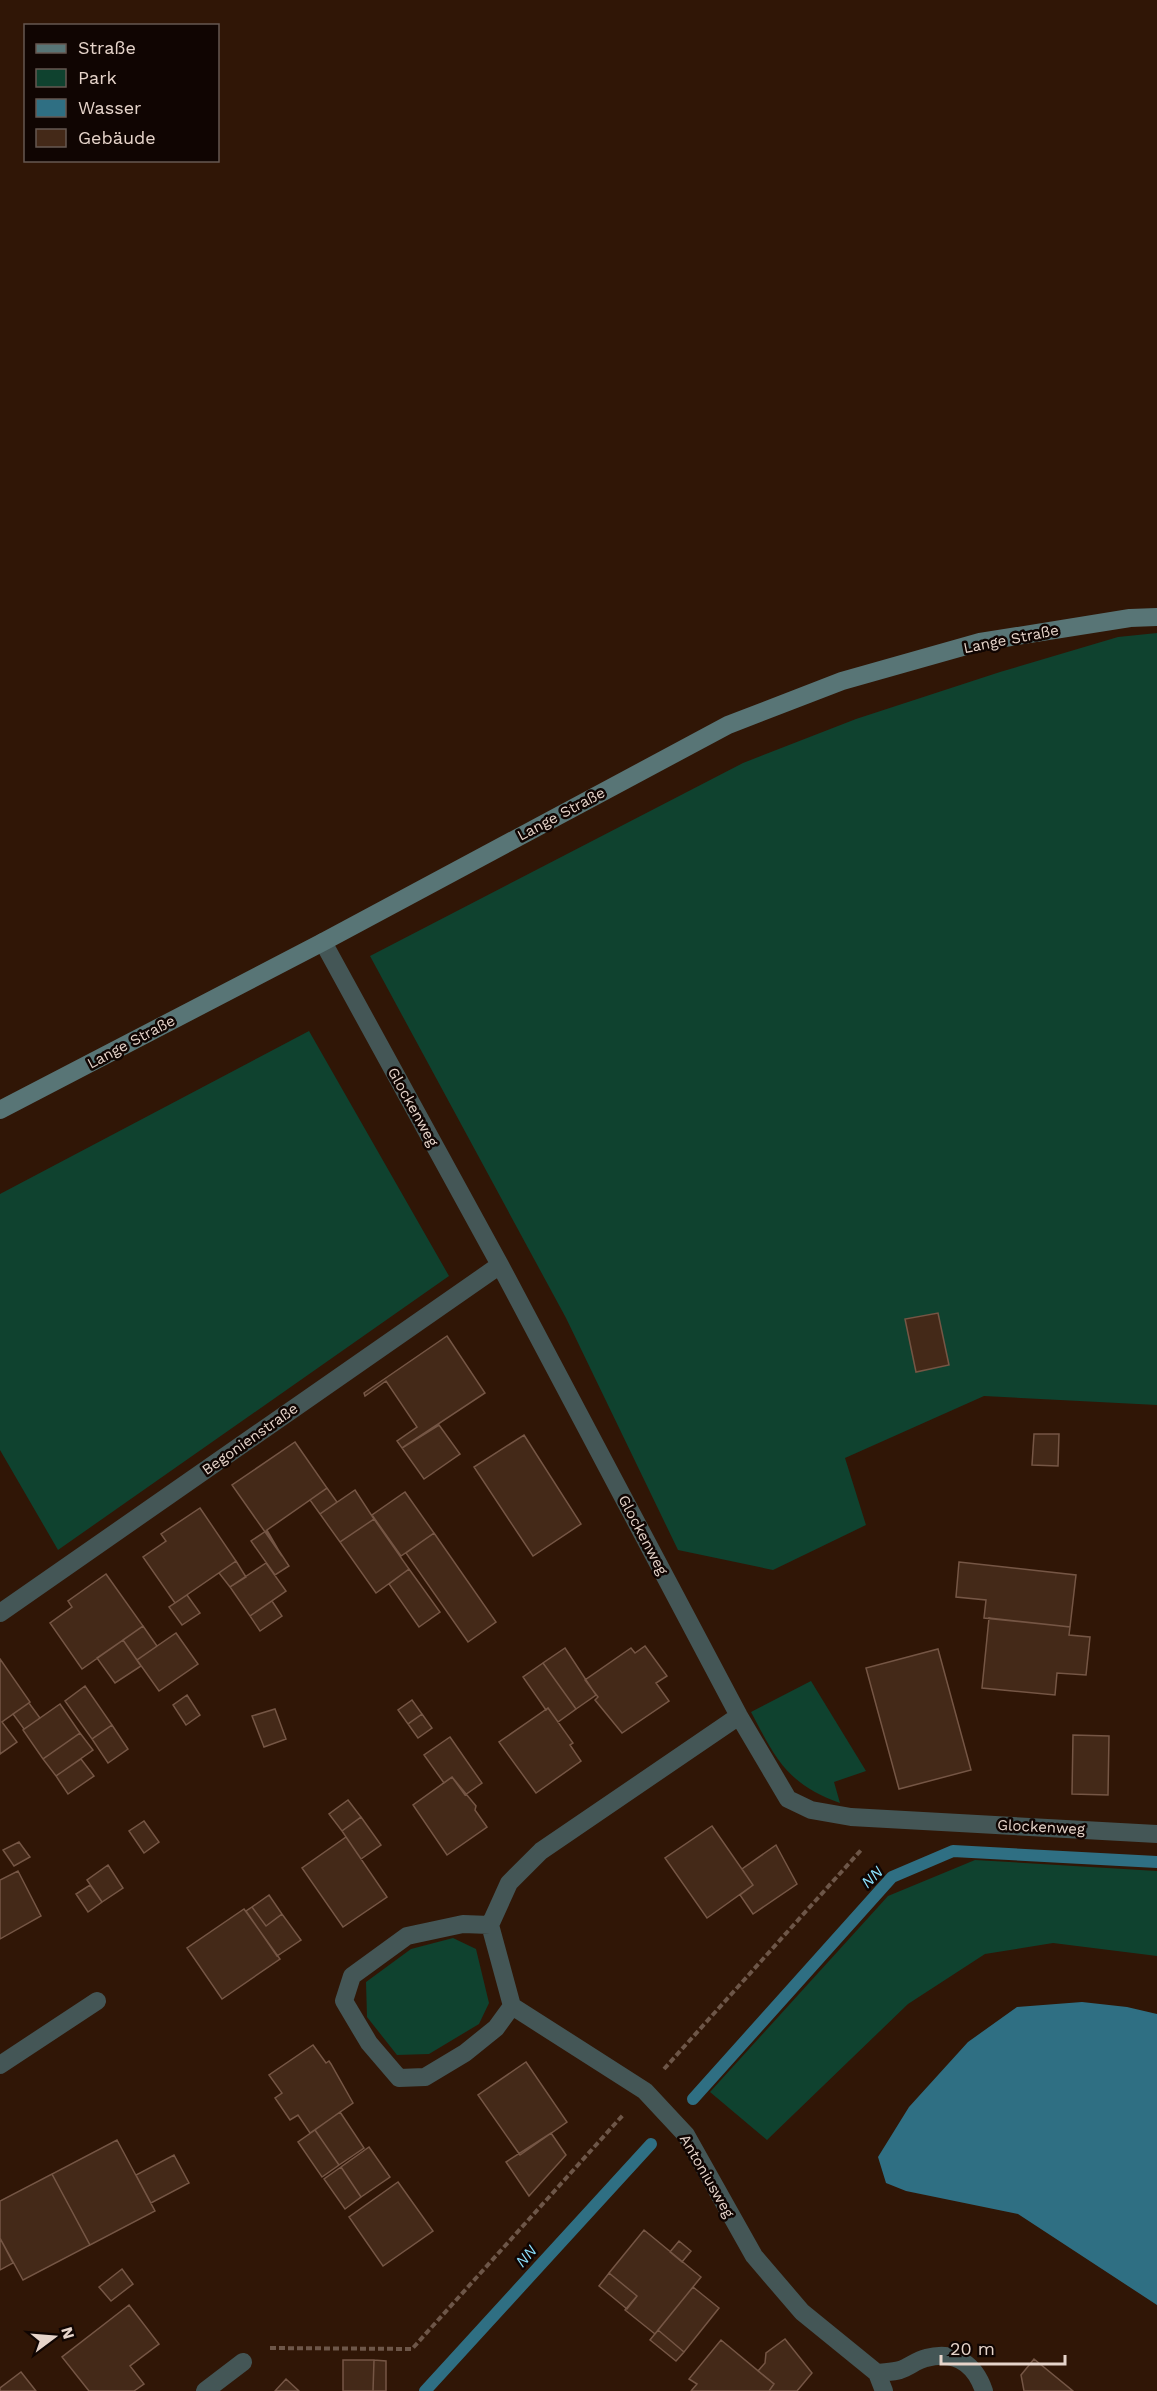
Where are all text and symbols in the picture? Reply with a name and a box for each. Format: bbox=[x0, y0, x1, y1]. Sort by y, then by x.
legend bbox=[24, 24, 219, 162]
text: Straße bbox=[78, 37, 136, 58]
text: Park bbox=[78, 67, 117, 88]
text: Wasser bbox=[78, 97, 141, 118]
text: Gebäude bbox=[78, 127, 156, 148]
street label: Lange Straße bbox=[962, 621, 1060, 657]
street label: Lange Straße bbox=[514, 783, 608, 845]
street label: Lange Straße bbox=[84, 1011, 178, 1073]
street label: Glockenweg bbox=[384, 1064, 442, 1150]
street label: Begonienstraße bbox=[198, 1399, 302, 1479]
street label: Glockenweg bbox=[614, 1492, 672, 1578]
street label: Glockenweg bbox=[997, 1816, 1085, 1838]
water label: NN bbox=[857, 1862, 887, 1892]
street label: Antoniusweg bbox=[676, 2131, 738, 2221]
water label: NN bbox=[511, 2241, 541, 2271]
north arrow bbox=[24, 2307, 84, 2367]
text: N bbox=[57, 2325, 79, 2341]
scale bar bbox=[941, 2328, 1066, 2366]
text: 20 m bbox=[950, 2338, 995, 2359]

